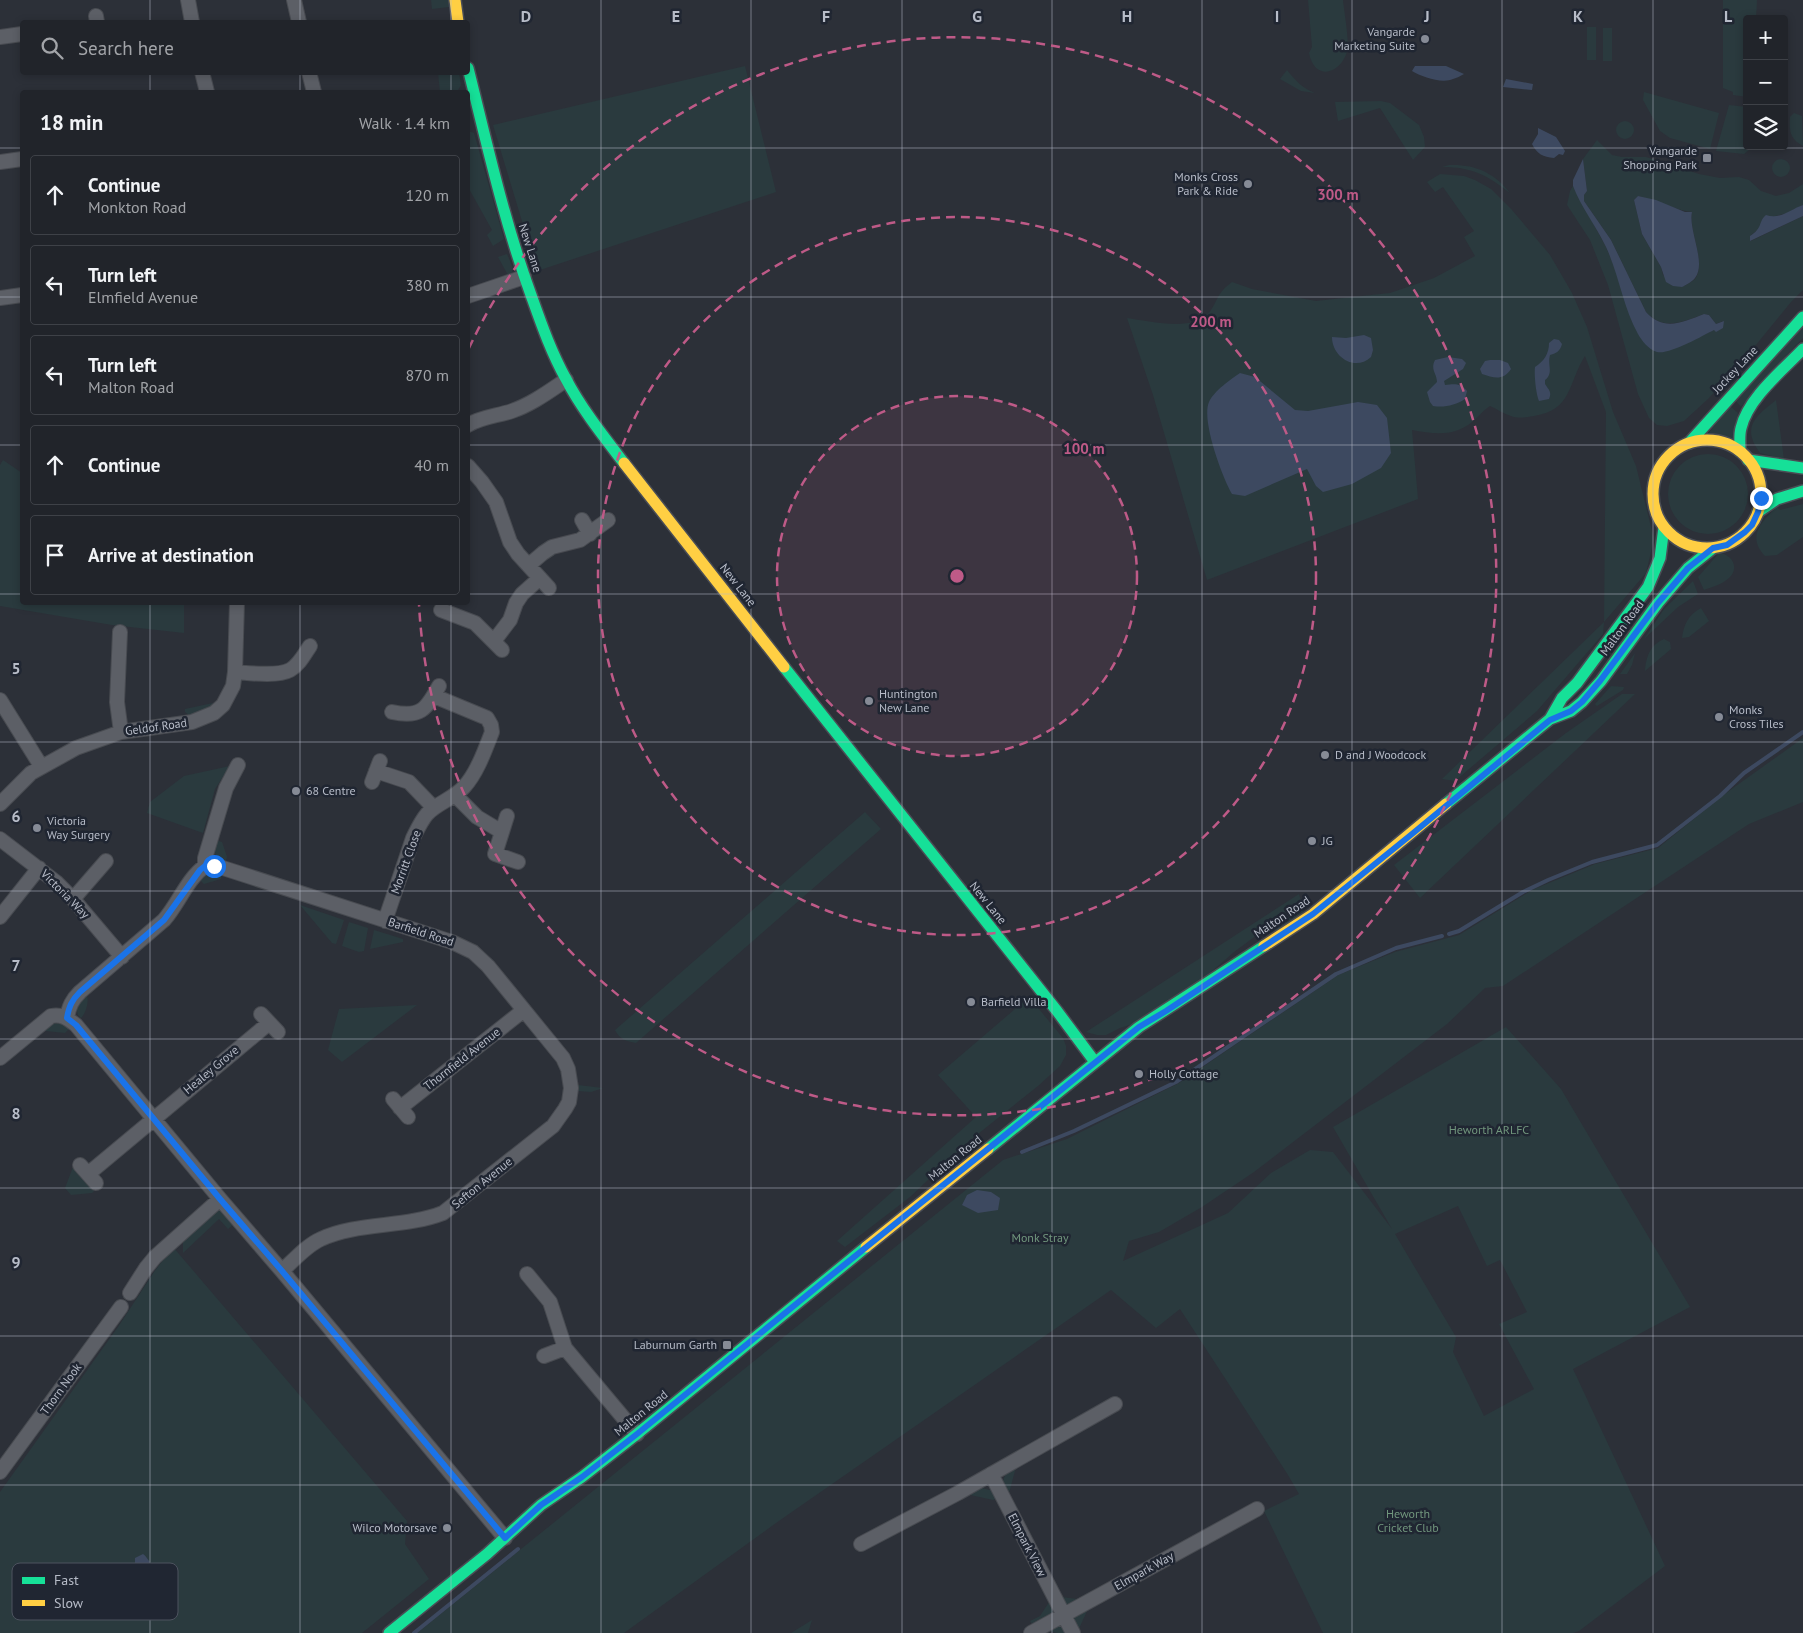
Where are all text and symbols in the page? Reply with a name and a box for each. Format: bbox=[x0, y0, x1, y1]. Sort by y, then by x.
text: D bbox=[521, 6, 531, 26]
text: E bbox=[672, 6, 680, 26]
text: F bbox=[822, 6, 830, 26]
text: G bbox=[972, 6, 982, 26]
text: H bbox=[1122, 6, 1132, 26]
text: I bbox=[1275, 6, 1279, 26]
text: J bbox=[1423, 6, 1430, 26]
text: K bbox=[1573, 6, 1583, 26]
text: L bbox=[1724, 6, 1733, 26]
map controls bbox=[1743, 15, 1788, 150]
button: + bbox=[1743, 15, 1788, 60]
search box bbox=[20, 20, 470, 75]
place label: Vangarde Marketing Suite bbox=[1334, 24, 1415, 53]
marker: Vangarde Marketing Suite bbox=[1419, 33, 1431, 45]
icon: search bbox=[38, 34, 66, 62]
text: Search here bbox=[78, 36, 174, 60]
button: − bbox=[1743, 60, 1788, 105]
button: layers bbox=[1743, 105, 1788, 150]
text: 18 min bbox=[40, 109, 103, 136]
text: Walk · 1.4 km bbox=[359, 113, 450, 133]
place label: Vangarde Shopping Park bbox=[1623, 143, 1697, 172]
marker: Vangarde Shopping Park bbox=[1701, 152, 1713, 164]
place label: Monks Cross Park & Ride bbox=[1174, 169, 1238, 198]
text: Continue bbox=[88, 173, 160, 197]
marker: Monks Cross Park & Ride bbox=[1242, 178, 1254, 190]
icon: ahead bbox=[41, 181, 69, 209]
text: 120 m bbox=[406, 185, 449, 205]
text: 300 m bbox=[1317, 185, 1359, 204]
text: Monkton Road bbox=[88, 197, 186, 217]
street label: New Lane bbox=[516, 222, 545, 274]
text: Turn left bbox=[88, 263, 157, 287]
icon: left bbox=[41, 271, 69, 299]
text: 380 m bbox=[406, 275, 449, 295]
text: Elmfield Avenue bbox=[88, 287, 198, 307]
text: 200 m bbox=[1190, 312, 1232, 331]
street label: Jockey Lane bbox=[1708, 343, 1760, 397]
text: Turn left bbox=[88, 353, 157, 377]
icon: left bbox=[41, 361, 69, 389]
text: 870 m bbox=[406, 365, 449, 385]
text: Malton Road bbox=[88, 377, 174, 397]
text: 100 m bbox=[1063, 439, 1105, 458]
icon: ahead bbox=[41, 451, 69, 479]
text: Continue bbox=[88, 453, 160, 477]
text: 40 m bbox=[414, 455, 449, 475]
route end bbox=[1750, 487, 1773, 510]
icon: arrive bbox=[41, 541, 69, 569]
text: Arrive at destination bbox=[88, 543, 254, 567]
street label: New Lane bbox=[717, 560, 760, 609]
centre of rings bbox=[948, 567, 966, 585]
street label: Malton Road bbox=[1597, 597, 1647, 658]
text: 5 bbox=[11, 658, 21, 678]
place label: Huntington New Lane bbox=[879, 686, 937, 715]
marker: Huntington New Lane bbox=[863, 695, 875, 707]
place label: Monks Cross Tiles bbox=[1729, 702, 1784, 731]
marker: Monks Cross Tiles bbox=[1713, 711, 1725, 723]
street label: Geldof Road bbox=[124, 715, 188, 738]
place label: D and J Woodcock bbox=[1335, 747, 1426, 762]
marker: D and J Woodcock bbox=[1319, 749, 1331, 761]
place label: 68 Centre bbox=[306, 783, 356, 798]
marker: 68 Centre bbox=[290, 785, 302, 797]
text: 6 bbox=[11, 806, 21, 826]
place label: Victoria Way Surgery bbox=[46, 813, 110, 842]
marker: Victoria Way Surgery bbox=[31, 822, 43, 834]
street label: Morritt Close bbox=[387, 828, 424, 896]
place label: JG bbox=[1321, 833, 1333, 848]
marker: JG bbox=[1306, 835, 1318, 847]
route start bbox=[203, 855, 226, 878]
street label: Victoria Way bbox=[37, 865, 93, 922]
street label: New Lane bbox=[967, 878, 1010, 927]
street label: Malton Road bbox=[1251, 892, 1313, 941]
street label: Barfield Road bbox=[386, 914, 456, 949]
text: 7 bbox=[11, 955, 21, 975]
place label: Barfield Villa bbox=[981, 994, 1046, 1009]
marker: Barfield Villa bbox=[965, 996, 977, 1008]
street label: Thornfield Avenue bbox=[420, 1024, 503, 1093]
street label: Healey Grove bbox=[180, 1042, 241, 1097]
place label: Holly Cottage bbox=[1149, 1066, 1218, 1081]
marker: Holly Cottage bbox=[1133, 1068, 1145, 1080]
text: 8 bbox=[11, 1103, 21, 1123]
park label: Heworth ARLFC bbox=[1449, 1122, 1529, 1137]
street label: Malton Road bbox=[925, 1131, 984, 1184]
street label: Sefton Avenue bbox=[448, 1154, 515, 1212]
park label: Monk Stray bbox=[1011, 1230, 1069, 1245]
text: 9 bbox=[11, 1252, 21, 1272]
place label: Laburnum Garth bbox=[634, 1337, 717, 1352]
marker: Laburnum Garth bbox=[721, 1339, 733, 1351]
street label: Thorn Nook bbox=[37, 1360, 84, 1417]
street label: Malton Road bbox=[611, 1386, 670, 1439]
park label: Heworth Cricket Club bbox=[1377, 1506, 1439, 1535]
street label: Elmpark View bbox=[1005, 1511, 1050, 1579]
place label: Wilco Motorsave bbox=[352, 1520, 437, 1535]
marker: Wilco Motorsave bbox=[441, 1522, 453, 1534]
street label: Elmpark Way bbox=[1111, 1548, 1176, 1593]
legend bbox=[12, 1563, 178, 1620]
text: Fast bbox=[54, 1571, 79, 1589]
text: Slow bbox=[54, 1594, 84, 1612]

